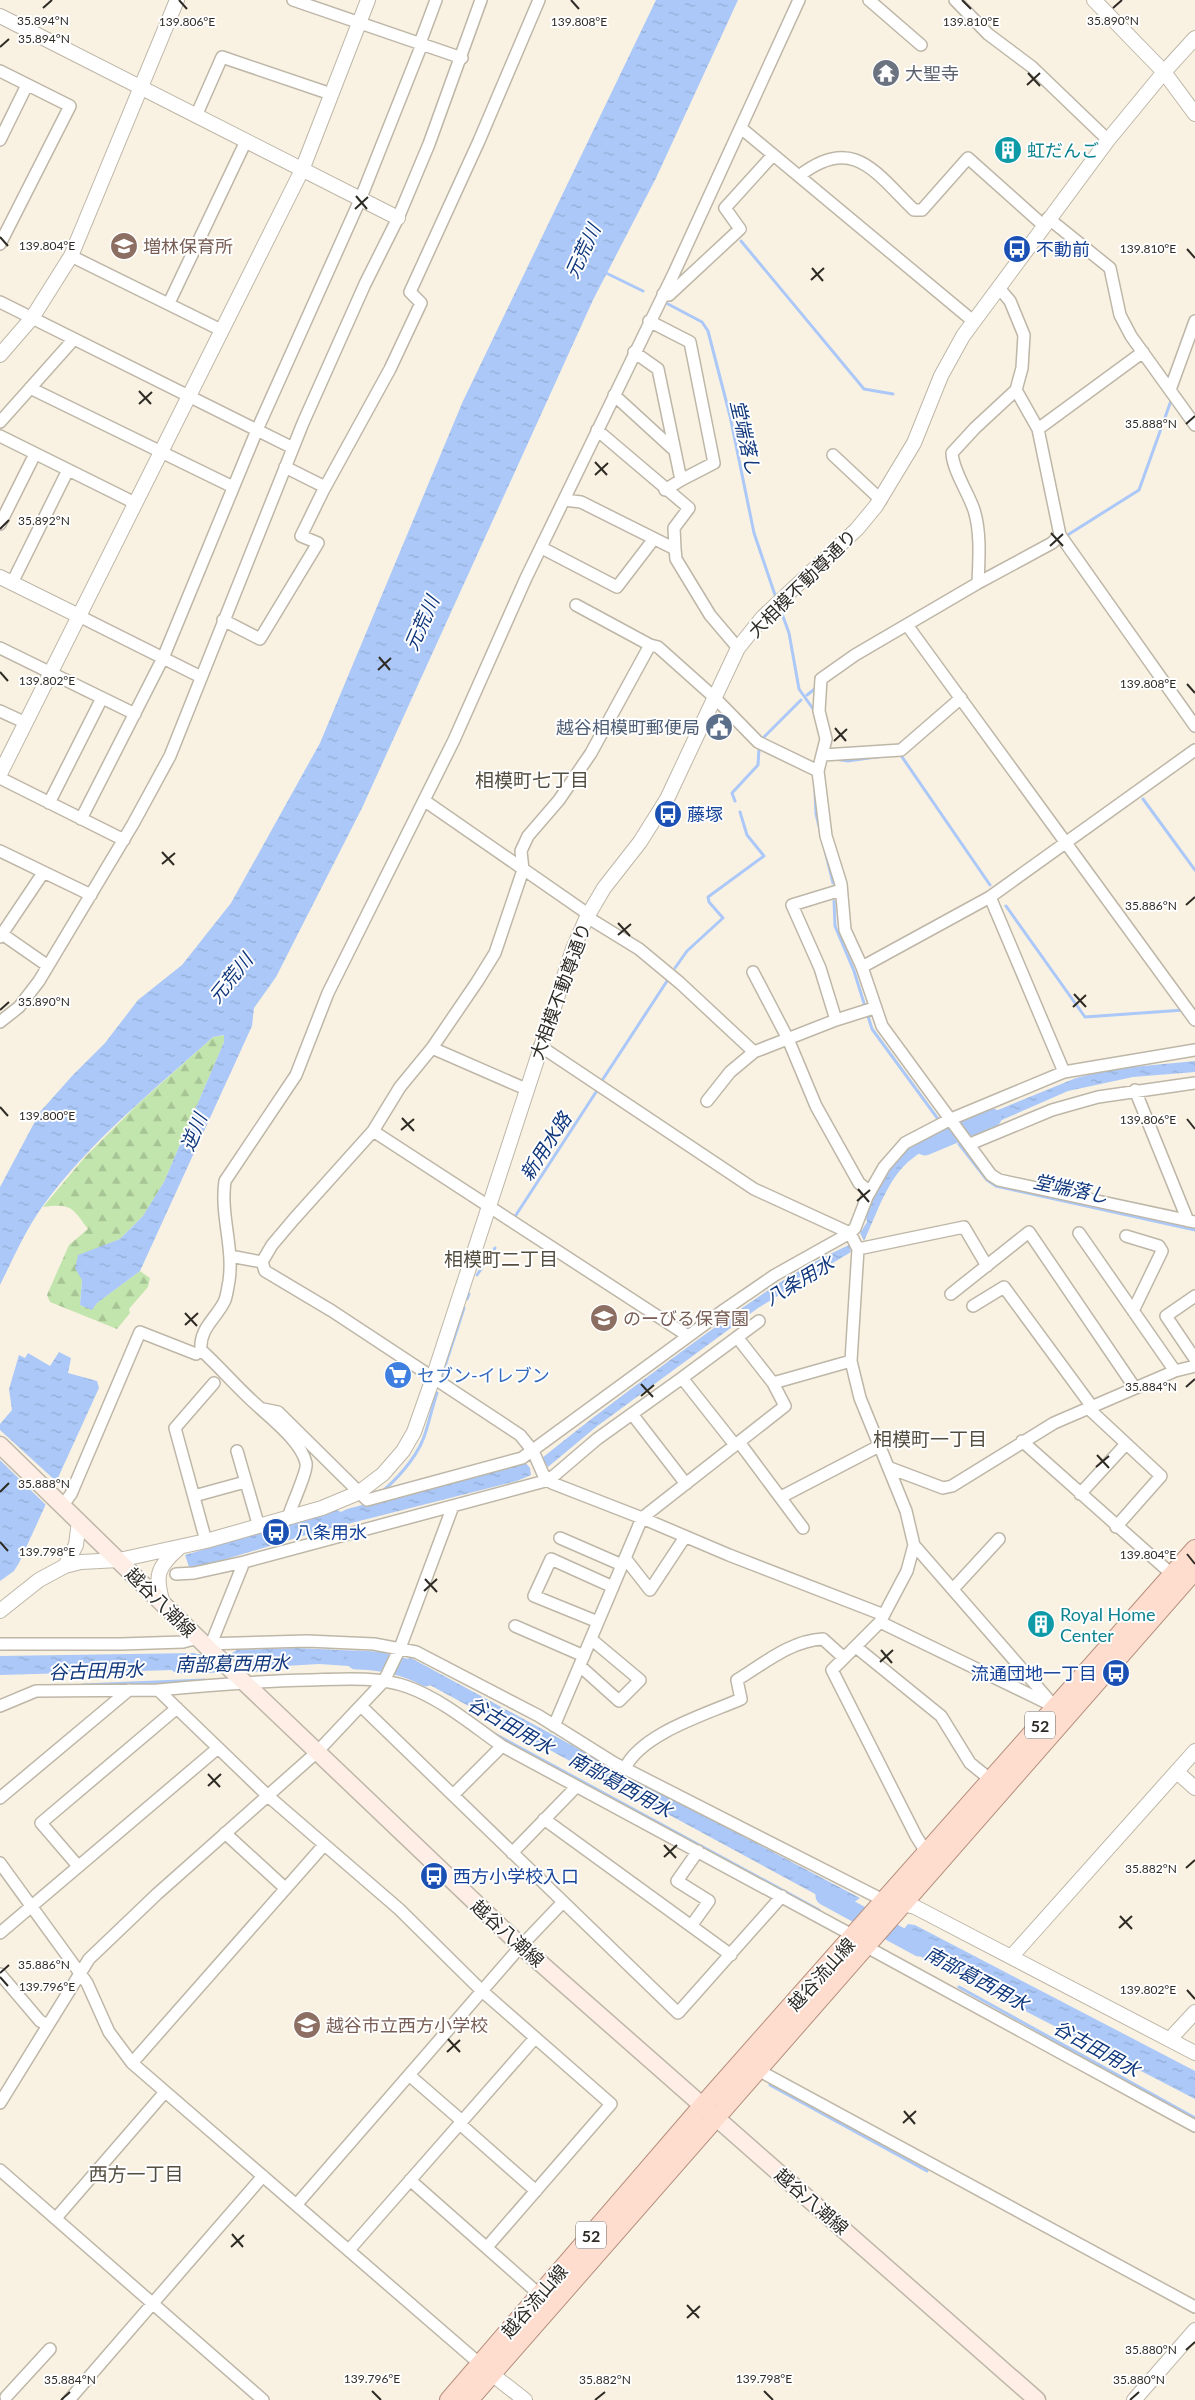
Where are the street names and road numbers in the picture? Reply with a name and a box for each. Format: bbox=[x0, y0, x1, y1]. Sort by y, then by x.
street label: 大相模不動尊通り bbox=[743, 524, 861, 642]
street label: 大相模不動尊通り bbox=[525, 920, 595, 1062]
street label: 越谷八潮線 bbox=[121, 1562, 201, 1642]
road number: 52 bbox=[1025, 1712, 1055, 1738]
street label: 越谷八潮線 bbox=[467, 1895, 549, 1971]
street label: 越谷流山線 bbox=[783, 1933, 859, 2015]
street label: 越谷八潮線 bbox=[771, 2163, 853, 2239]
road number: 52 bbox=[576, 2222, 606, 2248]
street label: 越谷流山線 bbox=[496, 2260, 572, 2342]

